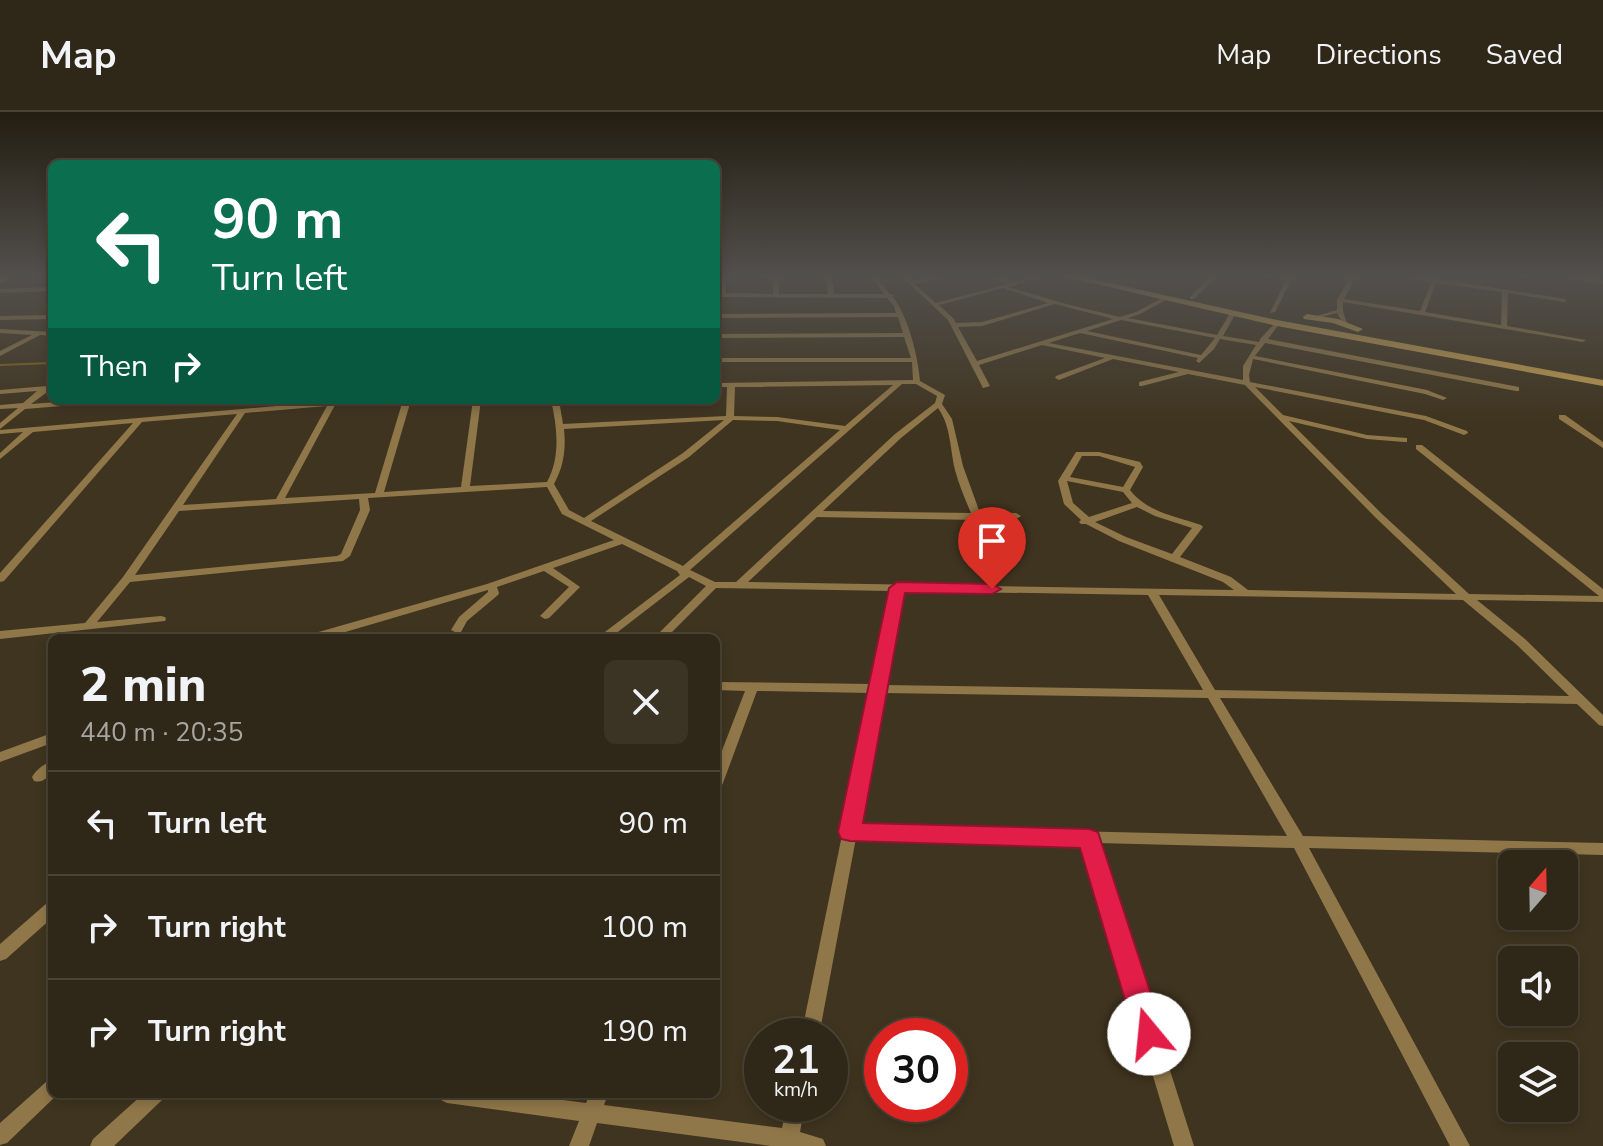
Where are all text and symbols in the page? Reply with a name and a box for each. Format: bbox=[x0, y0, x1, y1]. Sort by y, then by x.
text: Map bbox=[40, 30, 117, 81]
text: Map bbox=[1216, 36, 1271, 74]
text: Directions bbox=[1315, 36, 1442, 74]
text: Saved bbox=[1486, 36, 1563, 74]
text: 90 m bbox=[212, 181, 343, 258]
icon: left bbox=[80, 192, 184, 296]
text: Turn left bbox=[212, 254, 347, 303]
icon: right bbox=[164, 344, 208, 388]
text: Then bbox=[80, 346, 148, 387]
pin bbox=[958, 507, 1026, 589]
icon: arrive bbox=[970, 519, 1014, 563]
text: 2 min bbox=[80, 652, 206, 718]
button: close bbox=[604, 660, 688, 744]
text: 440 m · 20:35 bbox=[80, 715, 243, 750]
icon: left bbox=[80, 801, 124, 845]
text: Turn left bbox=[148, 803, 266, 844]
text: 90 m bbox=[619, 803, 688, 844]
north arrow bbox=[1498, 850, 1578, 930]
map controls bbox=[1498, 850, 1578, 1122]
icon: right bbox=[80, 905, 124, 949]
text: Turn right bbox=[148, 907, 286, 948]
text: 100 m bbox=[601, 907, 688, 948]
button: sound bbox=[1498, 946, 1578, 1026]
position arrow bbox=[1107, 992, 1191, 1076]
icon: right bbox=[80, 1009, 124, 1053]
text: Turn right bbox=[148, 1011, 286, 1052]
text: 190 m bbox=[601, 1011, 688, 1052]
speed limit sign: 30 bbox=[864, 1018, 968, 1122]
text: 21 bbox=[772, 1033, 820, 1087]
button: layers bbox=[1498, 1042, 1578, 1122]
text: km/h bbox=[774, 1076, 818, 1103]

